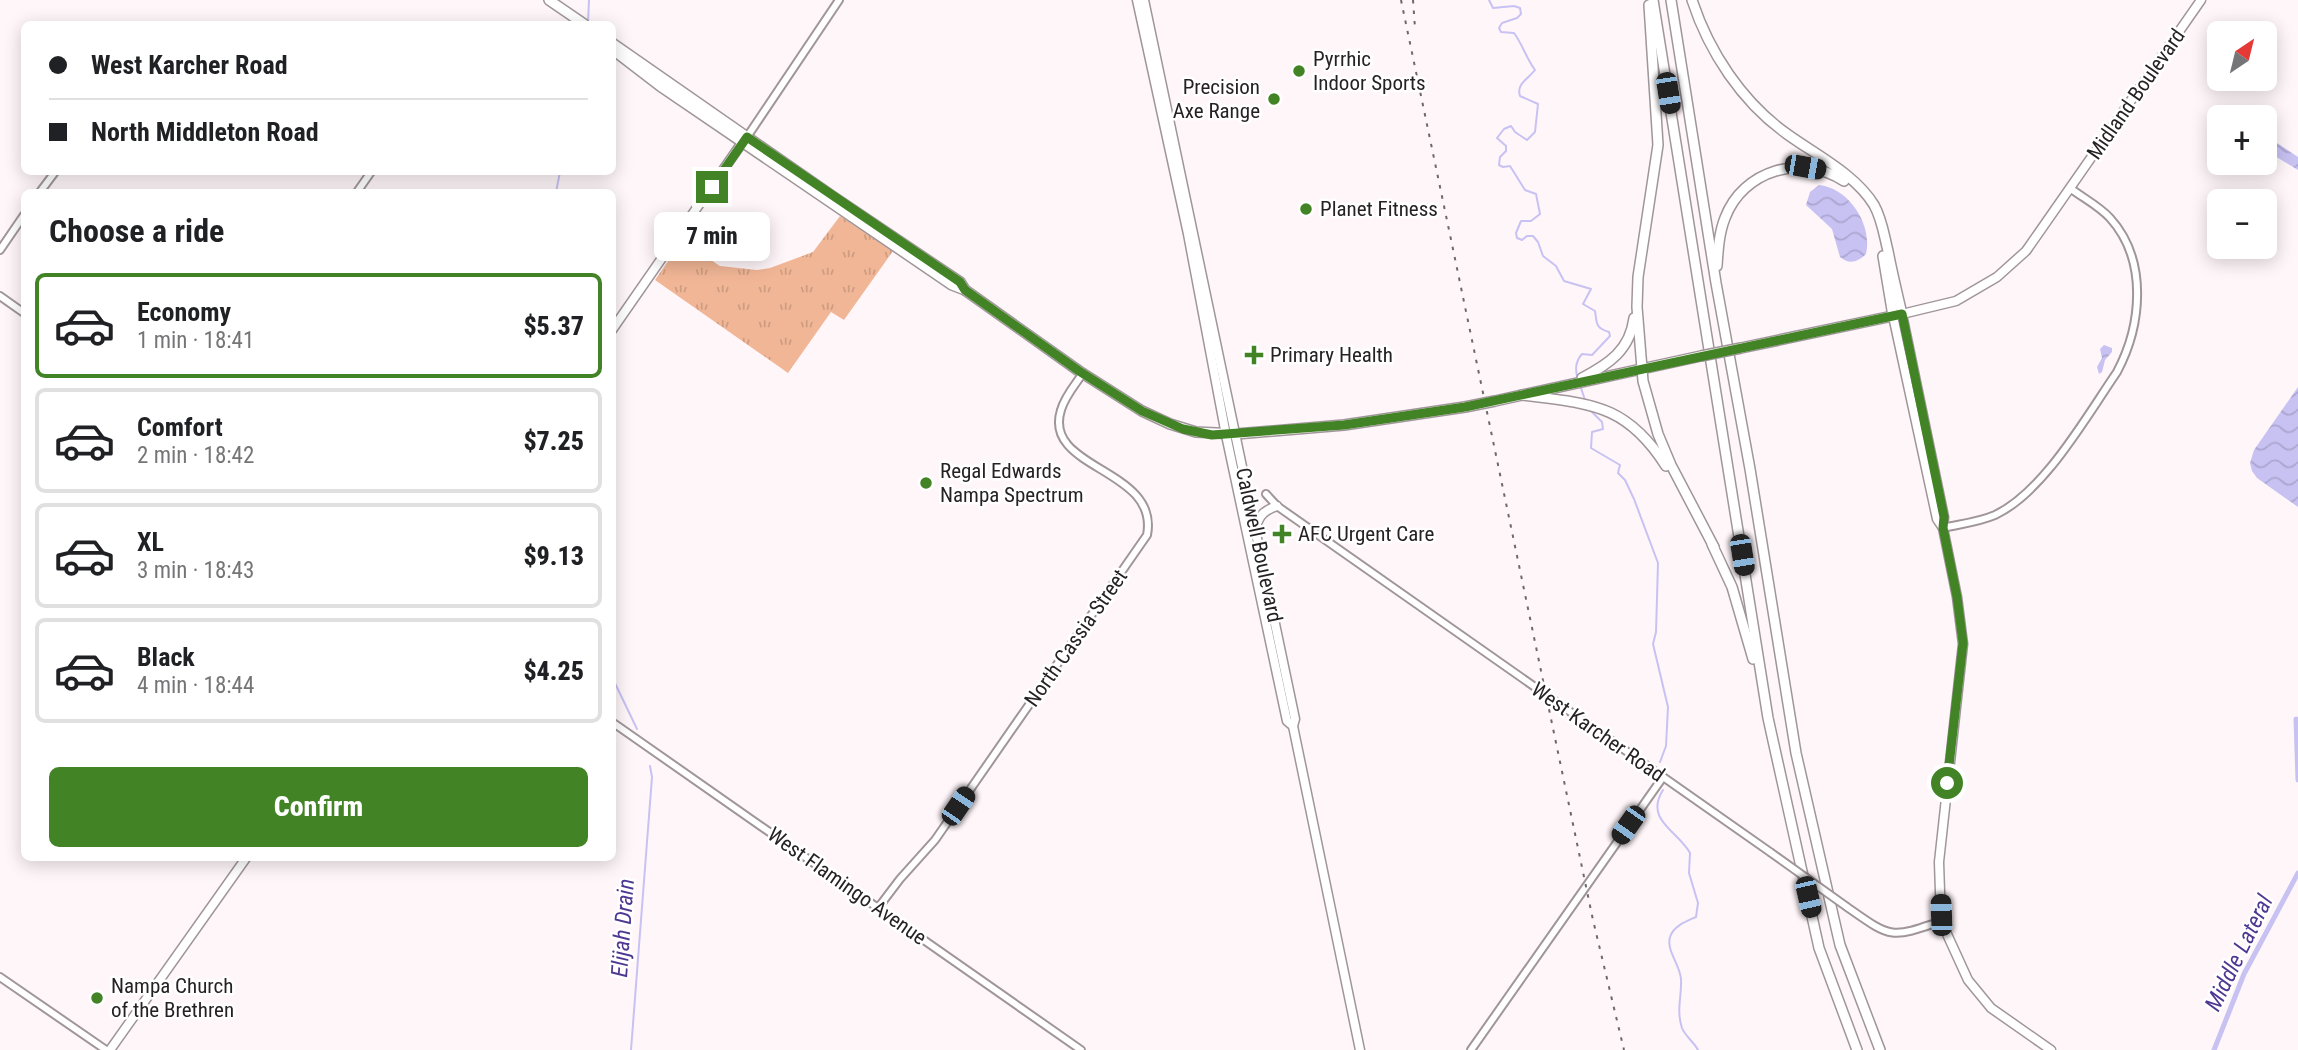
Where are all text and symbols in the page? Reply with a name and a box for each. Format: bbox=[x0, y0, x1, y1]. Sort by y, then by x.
north arrow bbox=[2207, 21, 2277, 91]
map controls bbox=[2207, 21, 2277, 259]
street label: Midland Boulevard bbox=[2082, 24, 2190, 164]
place label: Pyrrhic Indoor Sports bbox=[1313, 47, 1426, 95]
text: West Karcher Road bbox=[91, 50, 288, 80]
marker: Pyrrhic Indoor Sports bbox=[1291, 63, 1307, 79]
car bbox=[1655, 71, 1682, 115]
place label: Precision Axe Range bbox=[1173, 75, 1260, 123]
marker: Precision Axe Range bbox=[1266, 91, 1282, 107]
button: + bbox=[2207, 105, 2277, 175]
text: North Middleton Road bbox=[91, 117, 319, 147]
car bbox=[1783, 153, 1828, 181]
route end bbox=[696, 171, 728, 203]
button: − bbox=[2207, 189, 2277, 259]
place label: Planet Fitness bbox=[1320, 197, 1438, 221]
marker: Planet Fitness bbox=[1298, 201, 1314, 217]
text: Choose a ride bbox=[49, 212, 224, 250]
callout: 7 min bbox=[654, 212, 770, 260]
text: 7 min bbox=[686, 223, 738, 250]
icon: car bbox=[53, 294, 116, 357]
text: Economy bbox=[137, 297, 231, 327]
text: $5.37 bbox=[523, 311, 584, 341]
text: 1 min · 18:41 bbox=[137, 327, 254, 354]
place label: Primary Health bbox=[1270, 343, 1393, 367]
marker: Primary Health bbox=[1244, 345, 1264, 365]
icon: car bbox=[53, 409, 116, 472]
text: Comfort bbox=[137, 412, 223, 442]
text: $7.25 bbox=[523, 426, 584, 456]
text: 2 min · 18:42 bbox=[137, 442, 254, 469]
place label: Regal Edwards Nampa Spectrum bbox=[940, 459, 1083, 507]
street label: Caldwell Boulevard bbox=[1231, 466, 1287, 624]
marker: Regal Edwards Nampa Spectrum bbox=[918, 475, 934, 491]
place label: AFC Urgent Care bbox=[1298, 522, 1435, 546]
icon: car bbox=[53, 524, 116, 587]
marker: AFC Urgent Care bbox=[1272, 524, 1292, 544]
text: XL bbox=[137, 527, 164, 557]
car bbox=[1729, 533, 1756, 577]
text: $9.13 bbox=[523, 541, 584, 571]
text: 3 min · 18:43 bbox=[137, 557, 254, 584]
street label: North Cassia Street bbox=[1020, 565, 1132, 711]
icon: car bbox=[53, 639, 116, 702]
text: Black bbox=[137, 642, 195, 672]
text: $4.25 bbox=[523, 656, 584, 686]
text: 4 min · 18:44 bbox=[137, 672, 254, 699]
street label: West Karcher Road bbox=[1527, 677, 1669, 787]
button: Confirm bbox=[49, 767, 588, 847]
route start bbox=[1931, 767, 1963, 799]
car bbox=[938, 783, 979, 829]
car bbox=[1608, 802, 1649, 848]
street label: West Flamingo Avenue bbox=[763, 822, 931, 950]
car bbox=[1794, 874, 1823, 920]
water label: Elijah Drain bbox=[606, 878, 640, 978]
water label: Middle Lateral bbox=[2199, 890, 2279, 1015]
car bbox=[1930, 894, 1953, 936]
place label: Nampa Church of the Brethren bbox=[111, 974, 234, 1022]
marker: Nampa Church of the Brethren bbox=[89, 990, 105, 1006]

